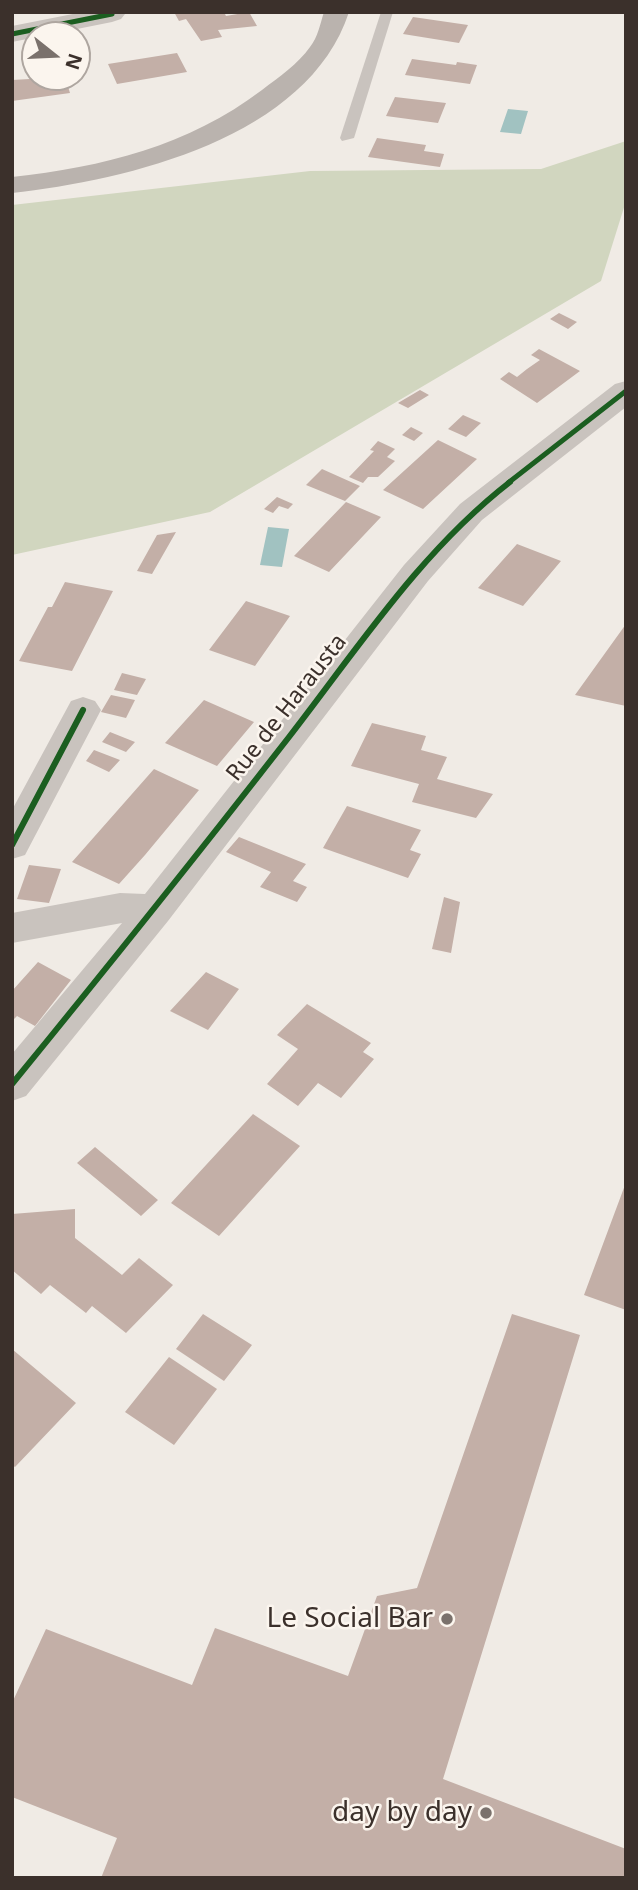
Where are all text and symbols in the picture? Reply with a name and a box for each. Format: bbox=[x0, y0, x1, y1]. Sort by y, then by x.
north arrow bbox=[21, 21, 91, 91]
text: N bbox=[59, 50, 89, 73]
street label: Rue de Harausta bbox=[221, 629, 353, 787]
place label: Le Social Bar bbox=[267, 1602, 433, 1636]
marker: Le Social Bar bbox=[439, 1611, 455, 1627]
place label: day by day bbox=[332, 1796, 472, 1830]
marker: day by day bbox=[478, 1805, 494, 1821]

